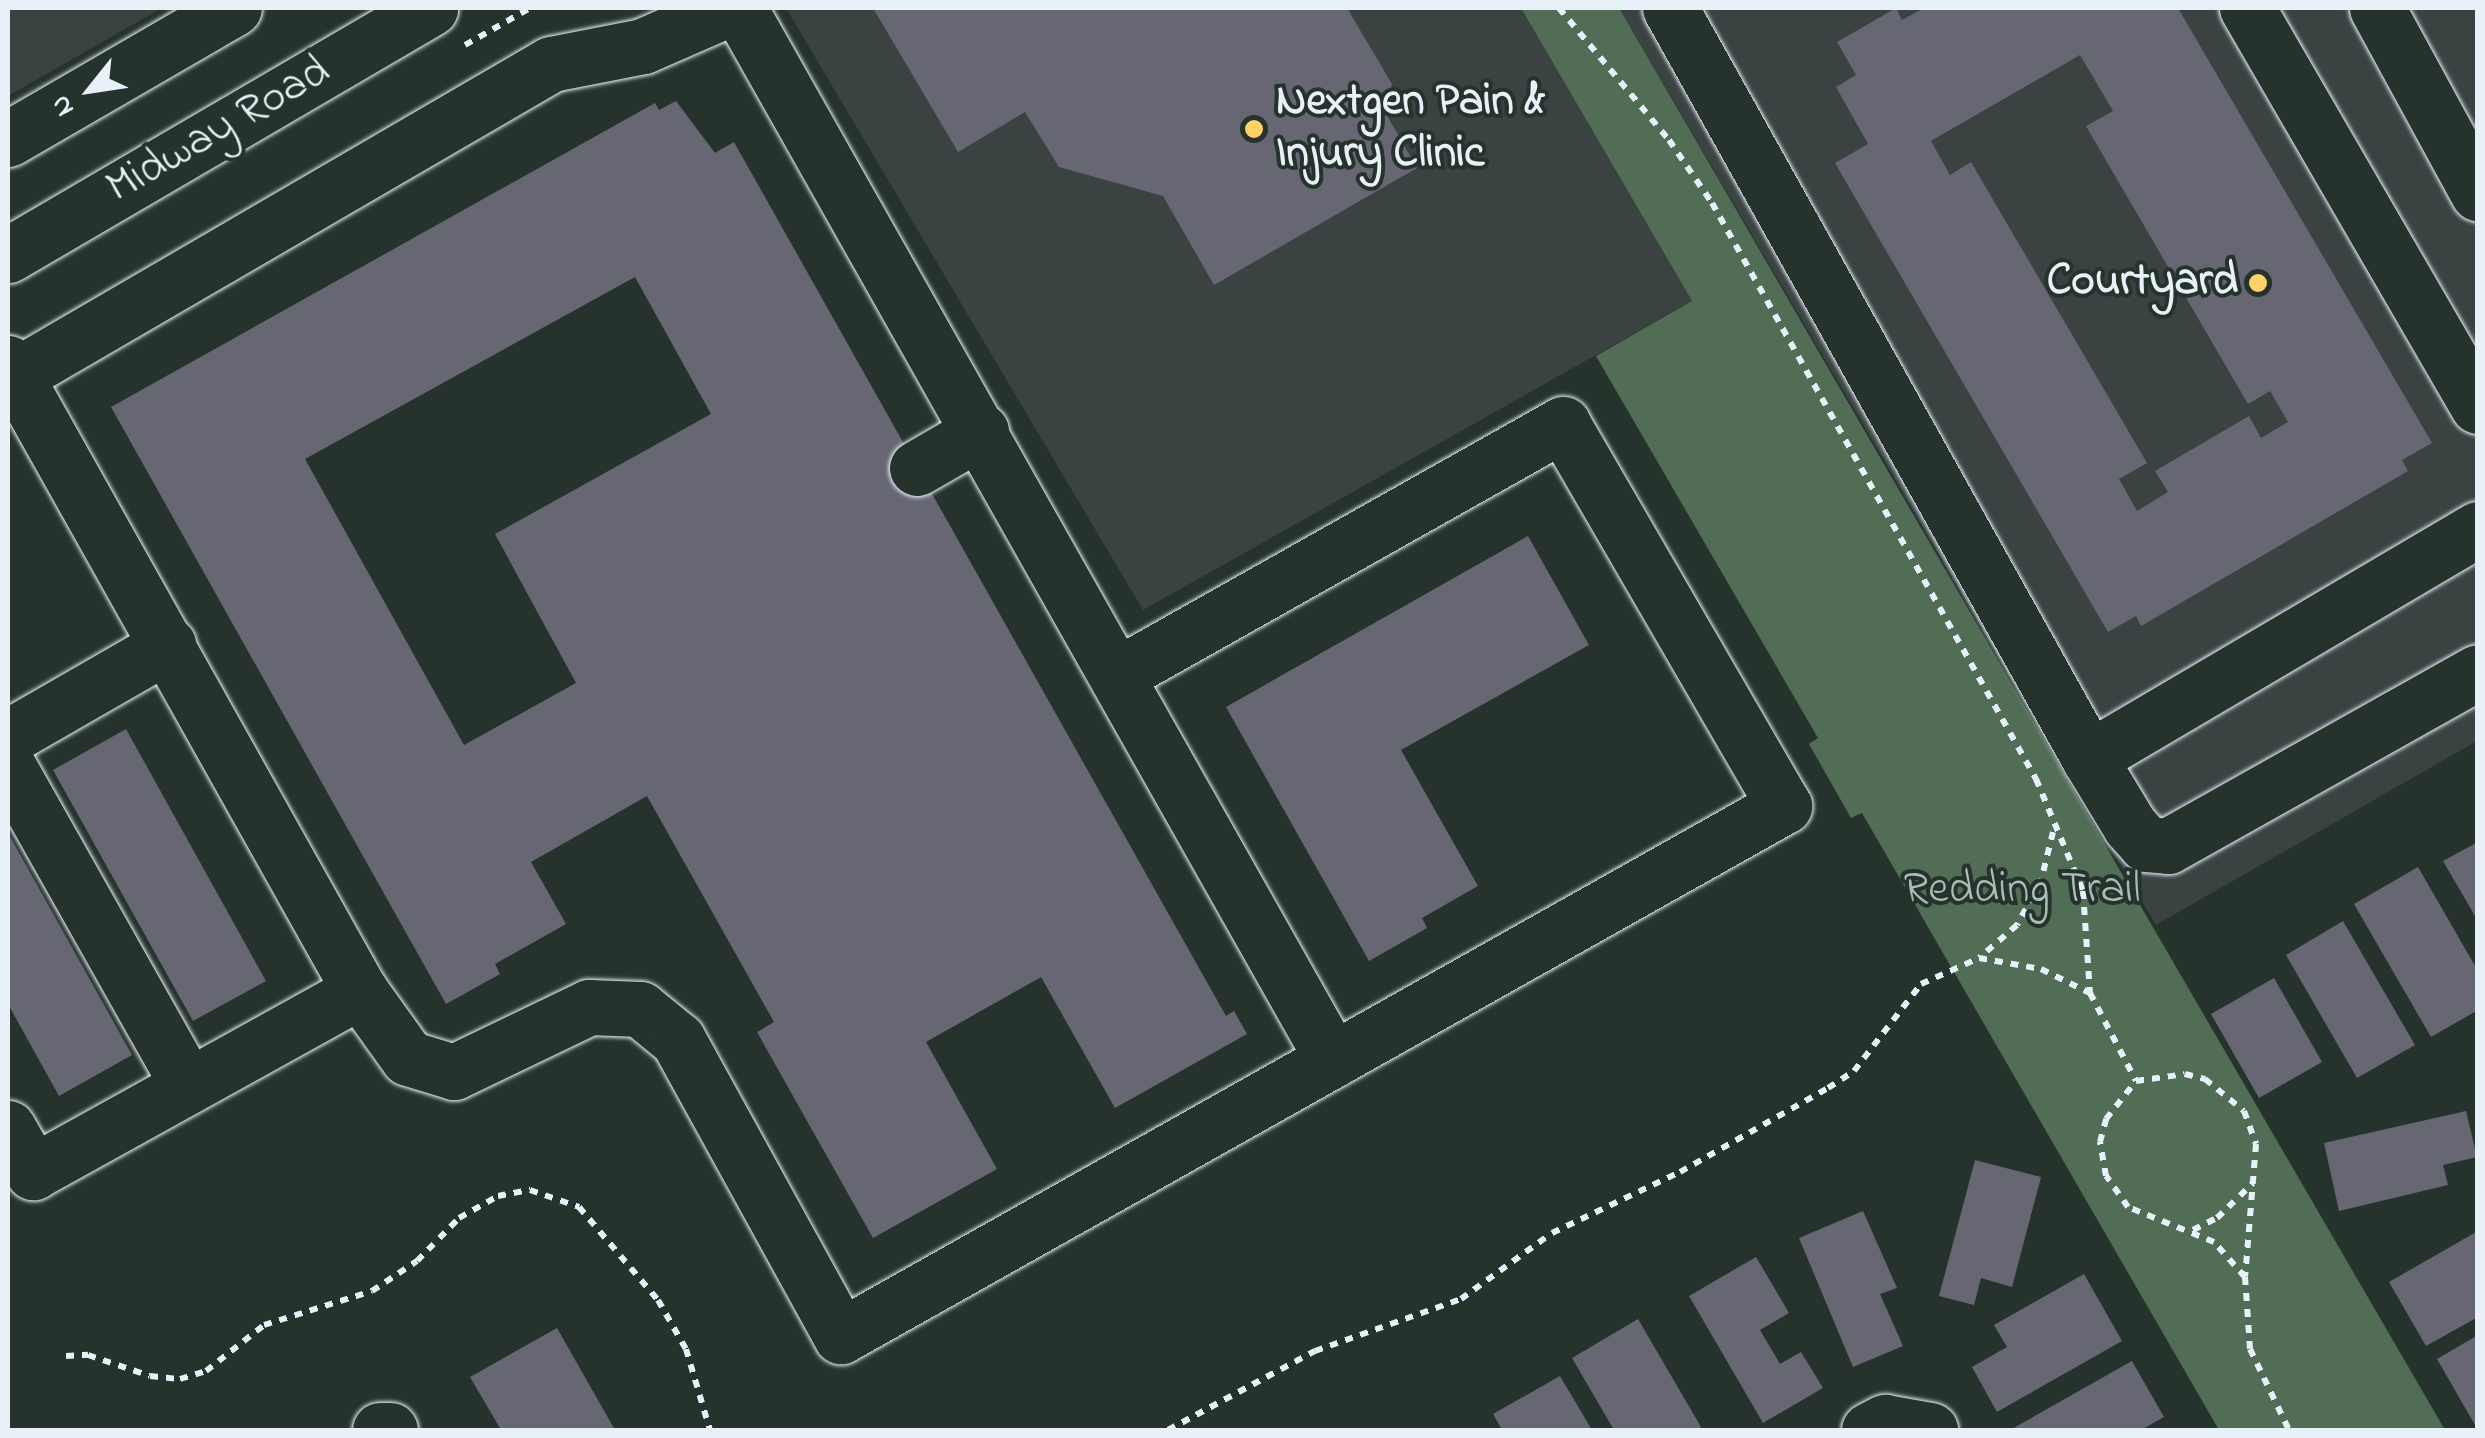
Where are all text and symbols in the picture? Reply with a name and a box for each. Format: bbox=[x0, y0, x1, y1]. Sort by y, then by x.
north arrow bbox=[40, 40, 140, 140]
street label: Midway Road bbox=[98, 45, 340, 217]
place label: Nextgen Pain & Injury Clinic bbox=[1276, 76, 1545, 182]
text: N bbox=[41, 87, 86, 124]
marker: Nextgen Pain & Injury Clinic bbox=[1241, 116, 1267, 142]
place label: Courtyard bbox=[2047, 256, 2238, 310]
marker: Courtyard bbox=[2247, 272, 2269, 294]
park label: Redding Trail bbox=[1903, 864, 2141, 918]

